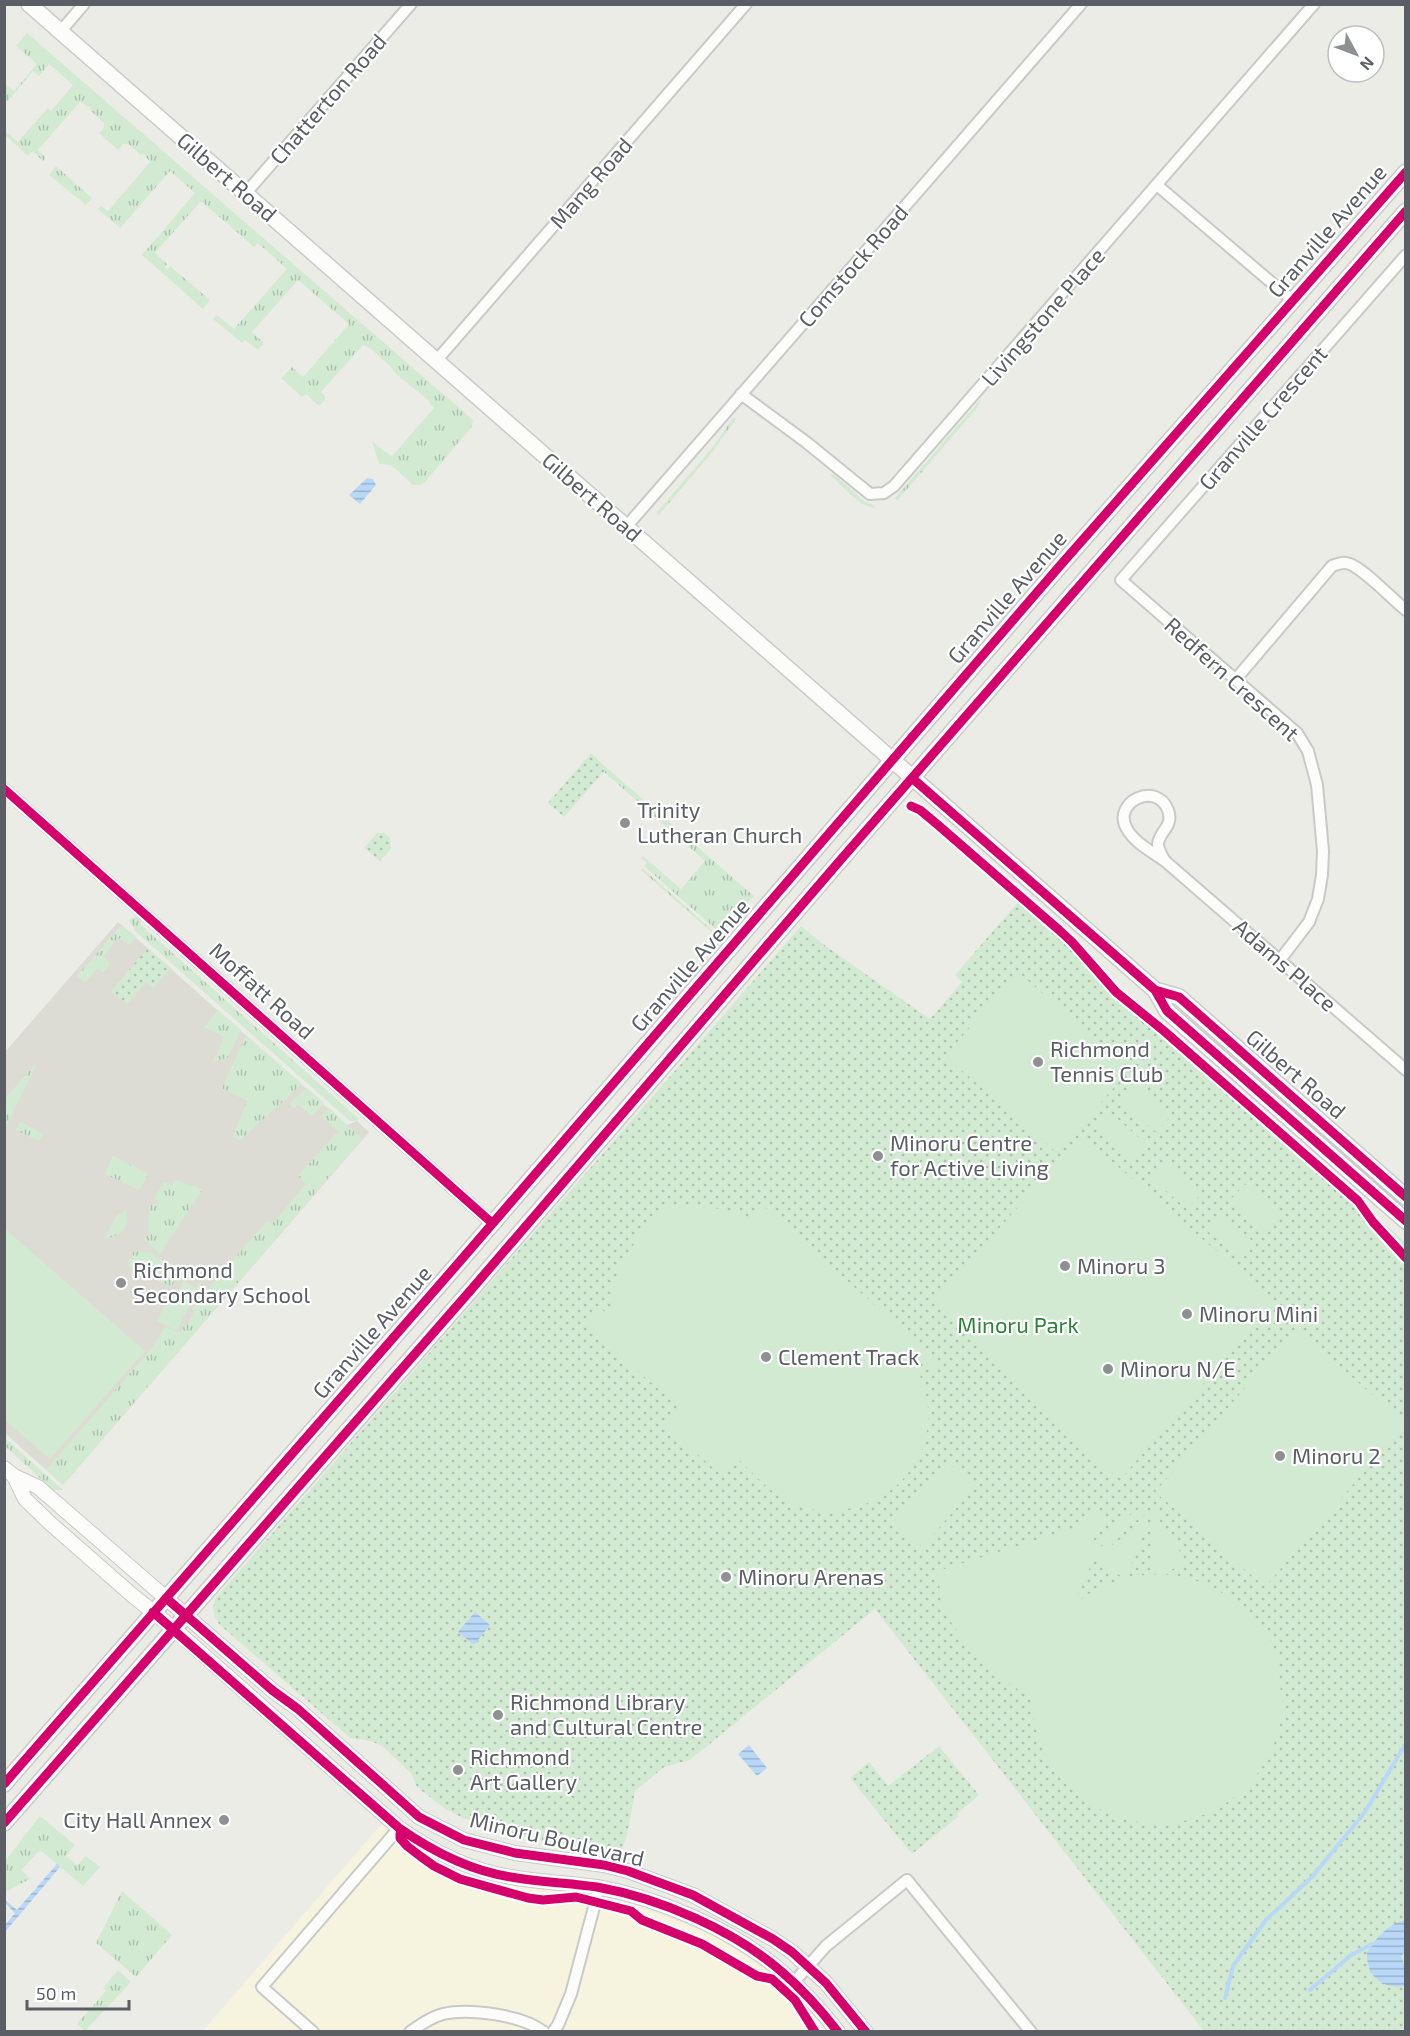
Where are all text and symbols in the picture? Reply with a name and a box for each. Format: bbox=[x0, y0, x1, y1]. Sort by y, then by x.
north arrow bbox=[1326, 24, 1386, 84]
street label: Chatterton Road bbox=[264, 28, 391, 169]
text: N bbox=[1357, 54, 1379, 75]
street label: Gilbert Road bbox=[173, 126, 283, 226]
street label: Mang Road bbox=[544, 132, 637, 233]
street label: Granville Avenue bbox=[1261, 159, 1391, 302]
street label: Comstock Road bbox=[792, 199, 912, 332]
street label: Livingstone Place bbox=[975, 242, 1109, 391]
street label: Granville Crescent bbox=[1193, 340, 1332, 495]
street label: Gilbert Road bbox=[538, 446, 648, 546]
street label: Granville Avenue bbox=[941, 525, 1071, 668]
street label: Redfern Crescent bbox=[1160, 611, 1305, 745]
place label: Trinity Lutheran Church bbox=[637, 796, 802, 847]
marker: Trinity Lutheran Church bbox=[618, 816, 632, 830]
street label: Granville Avenue bbox=[624, 893, 754, 1036]
street label: Adams Place bbox=[1229, 913, 1342, 1016]
street label: Moffatt Road bbox=[205, 936, 320, 1044]
street label: Gilbert Road bbox=[1242, 1023, 1352, 1123]
place label: Richmond Tennis Club bbox=[1050, 1035, 1163, 1086]
marker: Richmond Tennis Club bbox=[1031, 1055, 1045, 1069]
place label: Minoru Centre for Active Living bbox=[890, 1129, 1049, 1180]
marker: Minoru Centre for Active Living bbox=[871, 1149, 885, 1163]
place label: Minoru 3 bbox=[1077, 1252, 1166, 1278]
place label: Richmond Secondary School bbox=[133, 1256, 310, 1307]
marker: Minoru 3 bbox=[1058, 1259, 1072, 1273]
street label: Granville Avenue bbox=[306, 1260, 436, 1403]
marker: Richmond Secondary School bbox=[114, 1276, 128, 1290]
place label: Minoru Mini bbox=[1199, 1300, 1318, 1326]
marker: Minoru Mini bbox=[1180, 1307, 1194, 1321]
park label: Minoru Park bbox=[957, 1311, 1079, 1337]
place label: Clement Track bbox=[778, 1343, 919, 1369]
marker: Clement Track bbox=[759, 1350, 773, 1364]
place label: Minoru N/E bbox=[1120, 1355, 1236, 1381]
marker: Minoru N/E bbox=[1101, 1362, 1115, 1376]
place label: Minoru 2 bbox=[1292, 1442, 1381, 1468]
marker: Minoru 2 bbox=[1273, 1449, 1287, 1463]
place label: Minoru Arenas bbox=[738, 1563, 884, 1589]
marker: Minoru Arenas bbox=[719, 1570, 733, 1584]
place label: Richmond Library and Cultural Centre bbox=[510, 1688, 702, 1739]
marker: Richmond Library and Cultural Centre bbox=[491, 1708, 505, 1722]
place label: Richmond Art Gallery bbox=[470, 1743, 577, 1794]
marker: Richmond Art Gallery bbox=[451, 1763, 465, 1777]
street label: Minoru Boulevard bbox=[468, 1805, 647, 1871]
place label: City Hall Annex bbox=[63, 1806, 212, 1832]
marker: City Hall Annex bbox=[217, 1813, 231, 1827]
scale bar bbox=[27, 1973, 129, 2011]
text: 50 m bbox=[36, 1982, 76, 2004]

